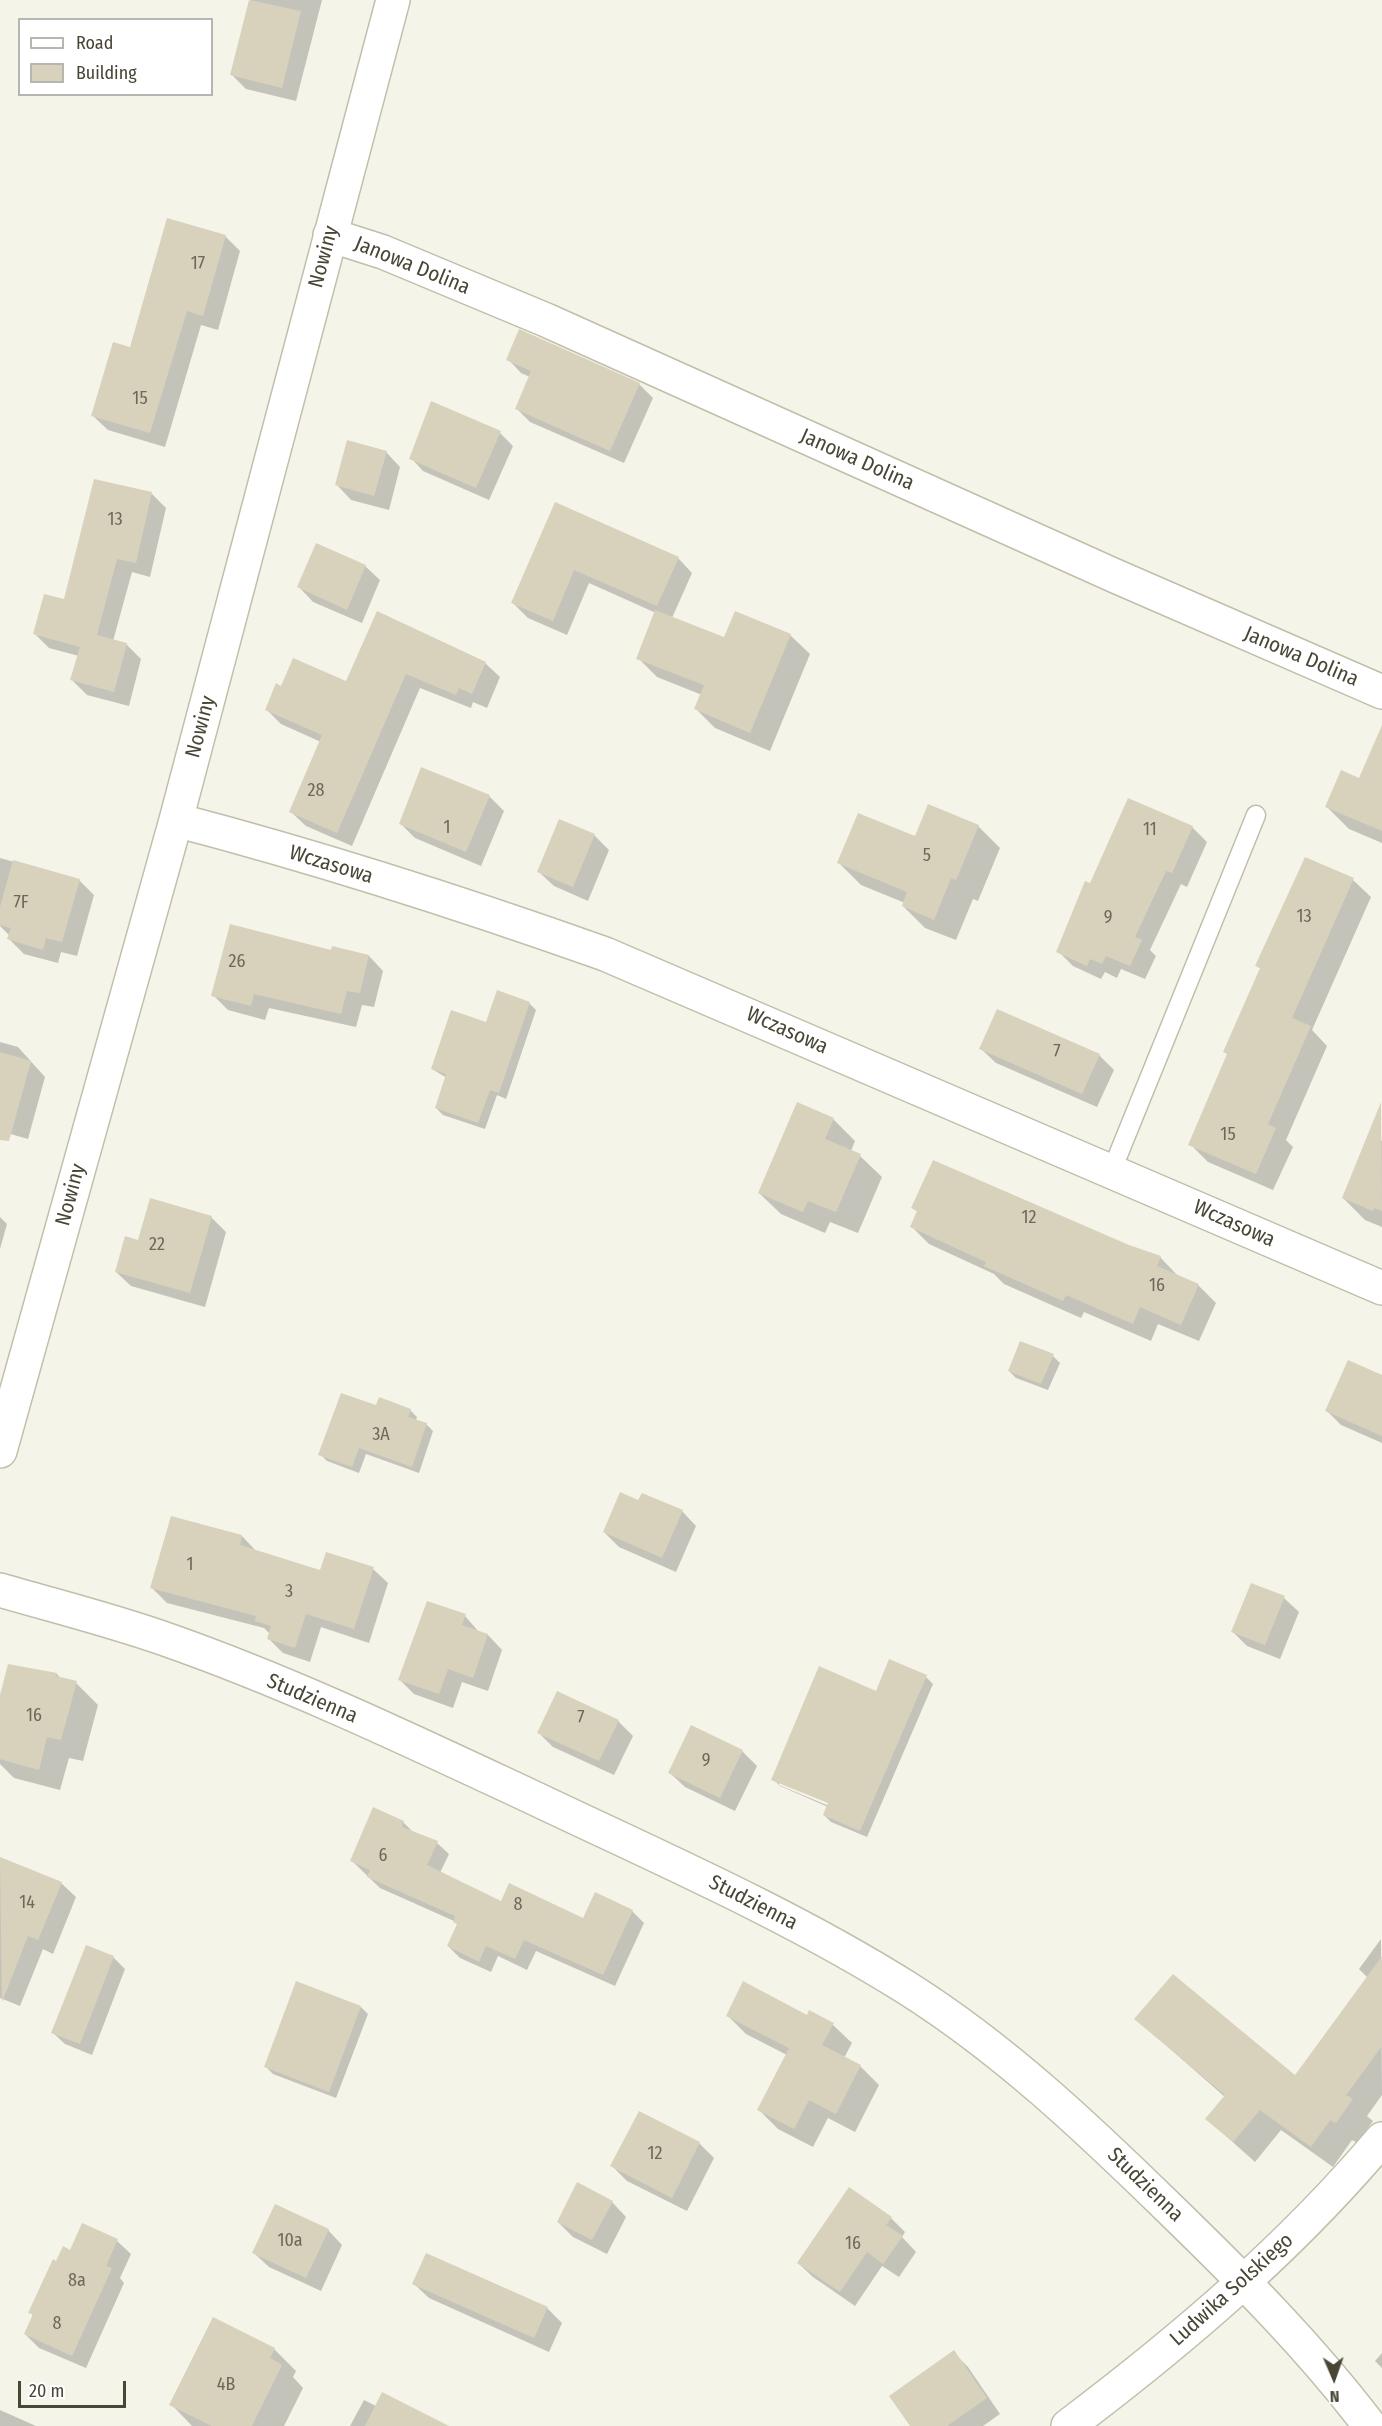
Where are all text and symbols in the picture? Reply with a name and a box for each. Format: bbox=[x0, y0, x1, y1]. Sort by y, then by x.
legend bbox=[18, 18, 213, 96]
text: Road bbox=[76, 32, 113, 54]
text: Building bbox=[76, 62, 137, 84]
street label: Nowiny bbox=[304, 223, 344, 291]
street label: Janowa Dolina bbox=[351, 231, 473, 301]
house number: 17 bbox=[191, 253, 205, 275]
house number: 15 bbox=[132, 388, 148, 410]
street label: Janowa Dolina bbox=[796, 424, 918, 496]
house number: 13 bbox=[107, 509, 123, 531]
street label: Janowa Dolina bbox=[1240, 622, 1362, 692]
street label: Nowiny bbox=[181, 693, 221, 761]
house number: 28 bbox=[308, 780, 324, 802]
house number: 1 bbox=[443, 817, 451, 839]
house number: 11 bbox=[1143, 819, 1157, 841]
street label: Wczasowa bbox=[286, 840, 376, 890]
house number: 5 bbox=[923, 845, 931, 867]
house number: 7F bbox=[13, 892, 29, 914]
house number: 13 bbox=[1296, 906, 1312, 928]
house number: 9 bbox=[1104, 907, 1112, 929]
house number: 26 bbox=[229, 951, 245, 973]
street label: Wczasowa bbox=[742, 1002, 832, 1060]
house number: 7 bbox=[1053, 1041, 1061, 1063]
house number: 15 bbox=[1220, 1124, 1236, 1146]
street label: Nowiny bbox=[51, 1161, 91, 1229]
street label: Wczasowa bbox=[1189, 1195, 1279, 1253]
house number: 12 bbox=[1022, 1207, 1036, 1229]
house number: 22 bbox=[149, 1234, 165, 1256]
house number: 16 bbox=[1149, 1275, 1165, 1297]
house number: 3A bbox=[372, 1424, 390, 1446]
house number: 1 bbox=[186, 1554, 194, 1576]
house number: 3 bbox=[285, 1581, 293, 1603]
street label: Studzienna bbox=[263, 1669, 361, 1729]
house number: 16 bbox=[26, 1705, 42, 1727]
house number: 7 bbox=[577, 1707, 585, 1729]
house number: 9 bbox=[702, 1750, 710, 1772]
house number: 6 bbox=[379, 1845, 387, 1867]
street label: Studzienna bbox=[705, 1870, 801, 1936]
house number: 14 bbox=[19, 1892, 35, 1914]
house number: 8 bbox=[514, 1894, 522, 1916]
house number: 12 bbox=[648, 2143, 662, 2165]
street label: Studzienna bbox=[1102, 2143, 1188, 2227]
street label: Ludwika Solskiego bbox=[1165, 2228, 1299, 2352]
house number: 10a bbox=[277, 2230, 303, 2252]
house number: 16 bbox=[845, 2233, 861, 2255]
house number: 8a bbox=[68, 2270, 86, 2292]
house number: 8 bbox=[53, 2313, 61, 2335]
north arrow bbox=[1304, 2348, 1364, 2408]
scale bar bbox=[21, 2369, 129, 2407]
house number: 4B bbox=[217, 2374, 235, 2396]
text: 20 m bbox=[29, 2380, 64, 2402]
text: N bbox=[1330, 2387, 1340, 2406]

